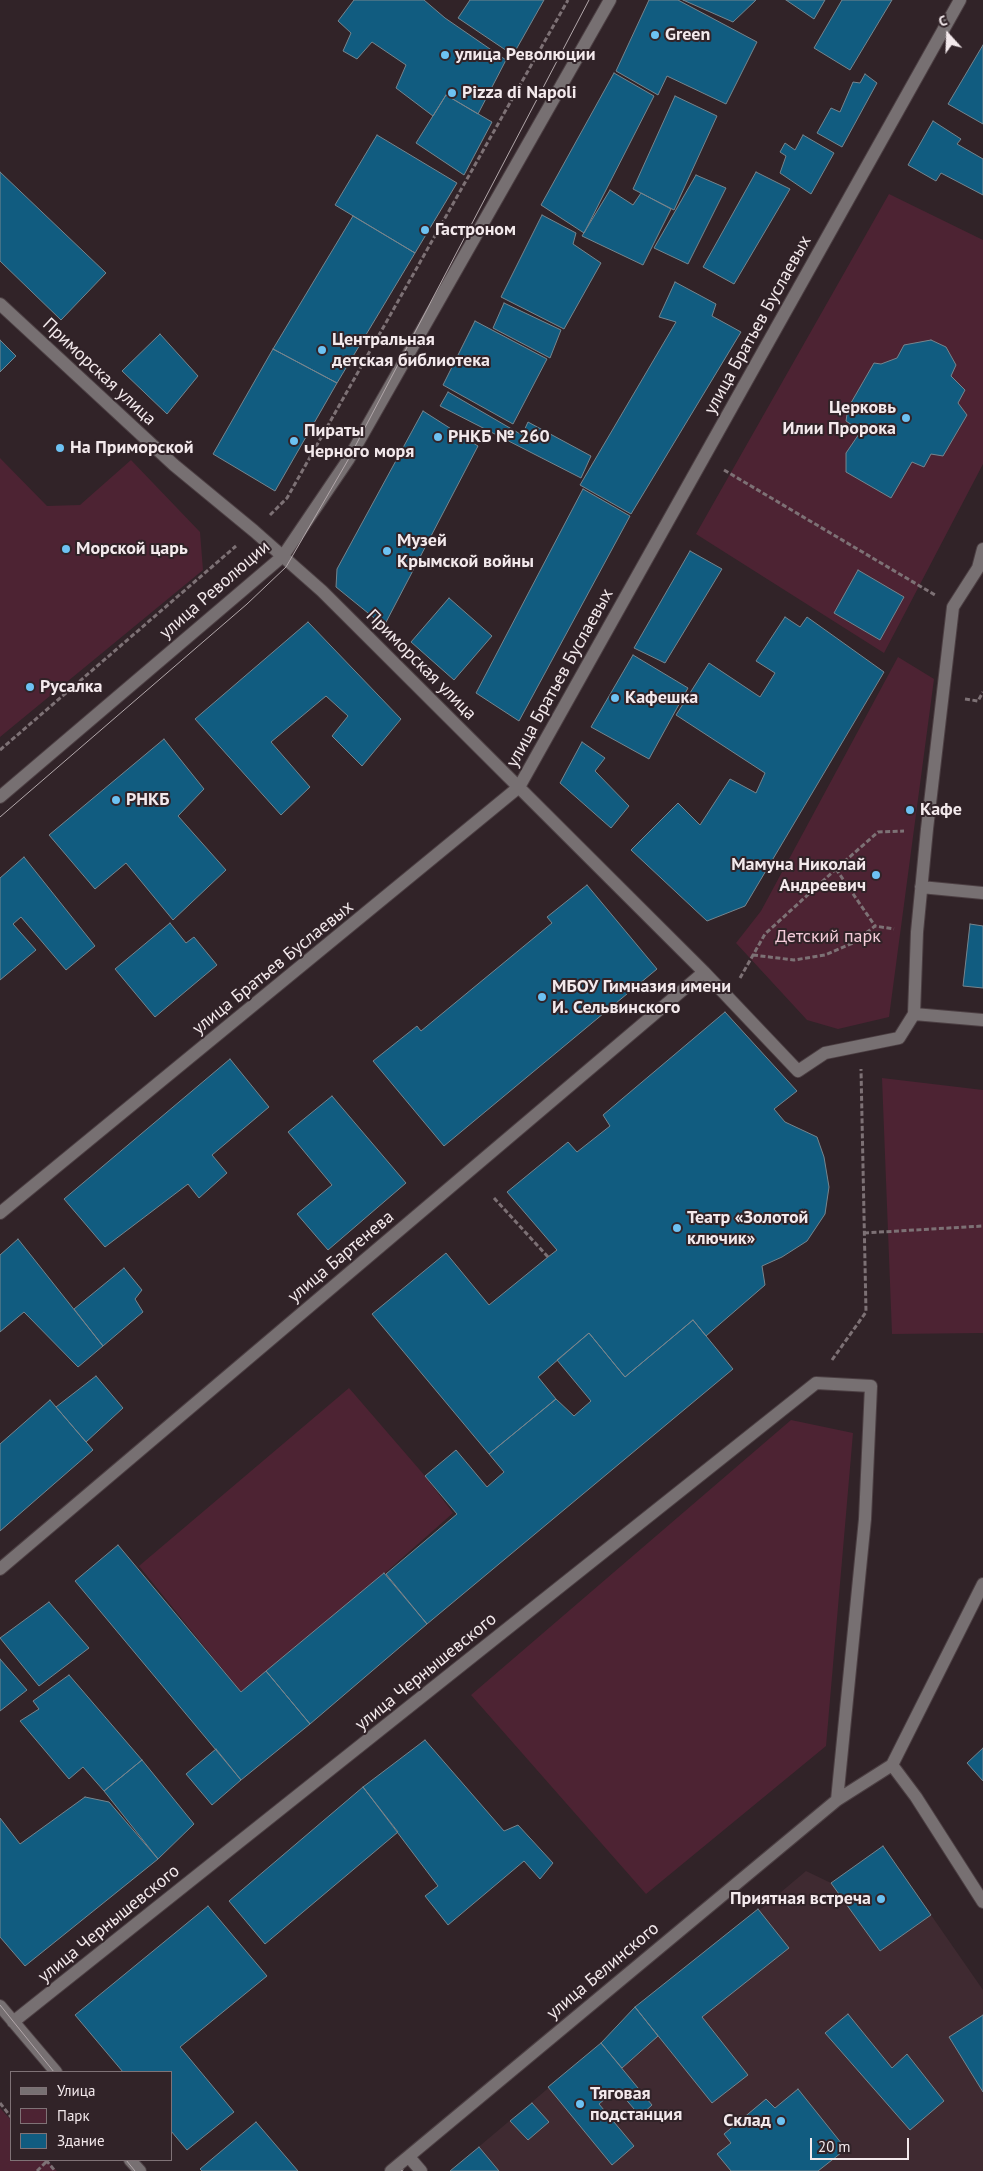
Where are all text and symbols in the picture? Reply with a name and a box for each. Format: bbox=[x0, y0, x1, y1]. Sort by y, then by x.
north arrow bbox=[923, 10, 973, 60]
text: С bbox=[936, 11, 950, 31]
place label: Green bbox=[665, 24, 710, 46]
marker: Green bbox=[649, 29, 661, 41]
place label: улица Революции bbox=[455, 44, 595, 66]
marker: улица Революции bbox=[439, 49, 451, 61]
place label: Pizza di Napoli bbox=[462, 82, 576, 104]
marker: Pizza di Napoli bbox=[446, 87, 458, 99]
place label: Гастроном bbox=[435, 219, 516, 241]
marker: Гастроном bbox=[419, 224, 431, 236]
street label: улица Братьев Буслаевых bbox=[700, 232, 816, 418]
street label: Приморская улица bbox=[38, 314, 160, 430]
place label: Центральная детская библиотека bbox=[332, 329, 490, 372]
marker: Центральная детская библиотека bbox=[316, 344, 328, 356]
place label: Церковь Илии Пророка bbox=[783, 397, 896, 439]
marker: Церковь Илии Пророка bbox=[900, 412, 912, 424]
place label: Пираты Черного моря bbox=[304, 420, 414, 462]
place label: РНКБ № 260 bbox=[448, 426, 550, 448]
marker: РНКБ № 260 bbox=[432, 431, 444, 443]
marker: Пираты Черного моря bbox=[288, 435, 300, 447]
place label: На Приморской bbox=[70, 437, 193, 459]
marker: На Приморской bbox=[54, 442, 66, 454]
place label: Музей Крымской войны bbox=[397, 530, 534, 572]
street label: улица Революции bbox=[155, 536, 275, 644]
place label: Морской царь bbox=[76, 538, 188, 560]
marker: Морской царь bbox=[60, 543, 72, 555]
marker: Музей Крымской войны bbox=[381, 545, 393, 557]
street label: улица Братьев Буслаевых bbox=[502, 585, 618, 771]
street label: Приморская улица bbox=[361, 605, 481, 725]
place label: Русалка bbox=[40, 676, 103, 698]
marker: Русалка bbox=[24, 681, 36, 693]
place label: Кафешка bbox=[625, 687, 698, 709]
marker: Кафешка bbox=[609, 692, 621, 704]
place label: РНКБ bbox=[126, 789, 169, 811]
marker: РНКБ bbox=[110, 794, 122, 806]
place label: Кафе bbox=[920, 799, 962, 821]
marker: Кафе bbox=[904, 804, 916, 816]
place label: Мамуна Николай Андреевич bbox=[731, 854, 866, 896]
marker: Мамуна Николай Андреевич bbox=[870, 869, 882, 881]
street label: улица Братьев Буслаевых bbox=[188, 896, 358, 1040]
park label: Детский парк bbox=[775, 926, 881, 948]
place label: МБОУ Гимназия имени И. Сельвинского bbox=[552, 976, 731, 1019]
marker: МБОУ Гимназия имени И. Сельвинского bbox=[536, 991, 548, 1003]
street label: улица Бартенева bbox=[284, 1206, 398, 1308]
place label: Театр «Золотой ключик» bbox=[687, 1207, 808, 1250]
marker: Театр «Золотой ключик» bbox=[671, 1222, 683, 1234]
street label: улица Чернышевского bbox=[351, 1608, 501, 1736]
street label: улица Чернышевского bbox=[34, 1860, 184, 1988]
place label: Приятная встреча bbox=[730, 1888, 871, 1910]
marker: Приятная встреча bbox=[875, 1893, 887, 1905]
street label: улица Белинского bbox=[542, 1918, 664, 2024]
legend bbox=[10, 2071, 172, 2161]
text: Улица bbox=[57, 2081, 95, 2100]
place label: Тяговая подстанция bbox=[590, 2083, 682, 2126]
marker: Тяговая подстанция bbox=[574, 2098, 586, 2110]
text: Парк bbox=[57, 2106, 90, 2125]
place label: Склад bbox=[723, 2110, 771, 2132]
marker: Склад bbox=[775, 2115, 787, 2127]
scale bar bbox=[813, 2128, 912, 2160]
text: Здание bbox=[57, 2131, 105, 2150]
text: 20 m bbox=[818, 2137, 851, 2156]

